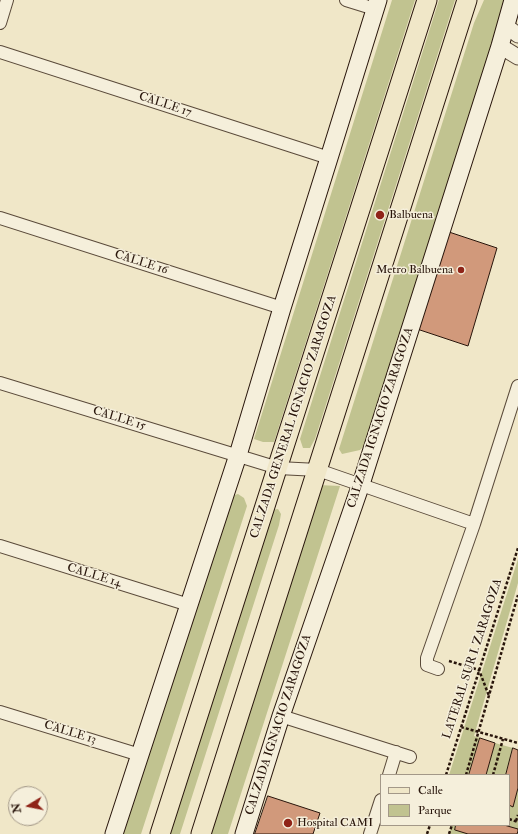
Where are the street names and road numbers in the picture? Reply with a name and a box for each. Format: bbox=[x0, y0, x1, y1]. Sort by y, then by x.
street label: CALLE 17 bbox=[137, 90, 193, 120]
street label: CALLE 16 bbox=[113, 248, 169, 278]
street label: CALZADA GENERAL IGNACIO ZARAGOZA bbox=[248, 294, 340, 540]
street label: CALZADA IGNACIO ZARAGOZA bbox=[345, 326, 417, 510]
street label: CALLE 15 bbox=[91, 404, 147, 434]
street label: CALLE 14 bbox=[65, 561, 123, 591]
street label: LATERAL SUR I. ZARAGOZA bbox=[440, 577, 506, 741]
street label: CALZADA IGNACIO ZARAGOZA bbox=[243, 633, 315, 817]
street label: CALLE 13 bbox=[42, 718, 98, 748]

